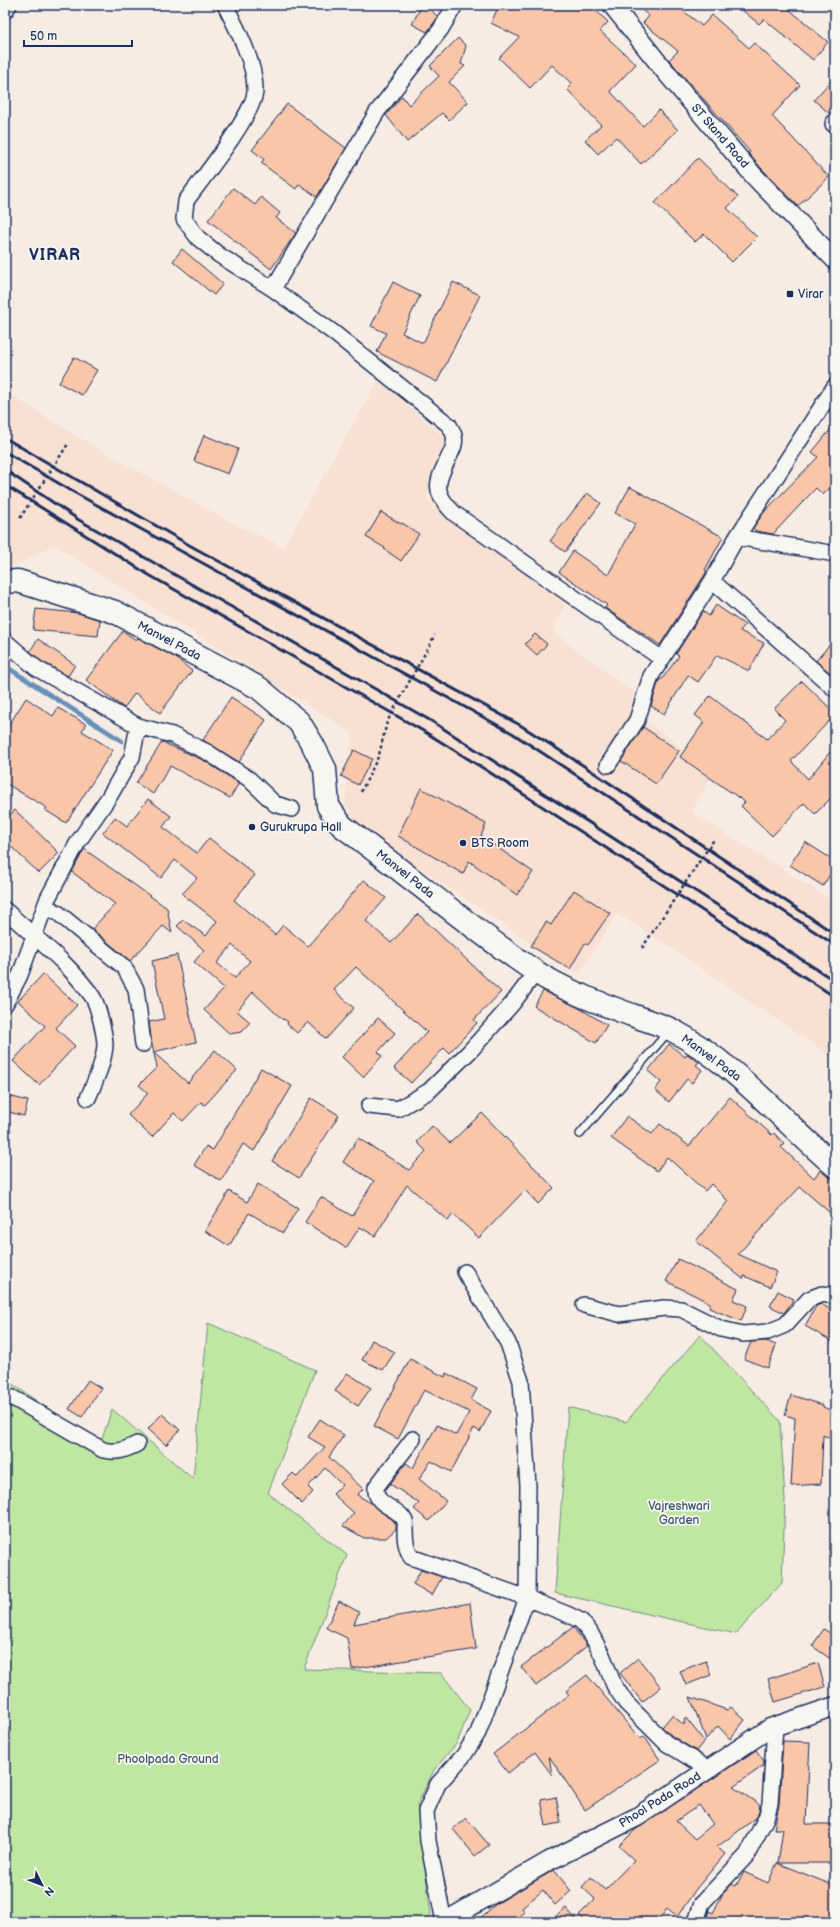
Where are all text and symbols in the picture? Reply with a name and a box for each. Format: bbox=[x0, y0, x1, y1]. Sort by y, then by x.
scale bar bbox=[24, 22, 132, 48]
text: 50 m bbox=[30, 29, 57, 44]
street label: ST Stand Road bbox=[688, 101, 752, 171]
district label: VIRAR bbox=[29, 246, 81, 265]
place label: Virar bbox=[798, 287, 824, 302]
marker: Virar bbox=[785, 289, 795, 299]
street label: Manvel Pada bbox=[135, 618, 204, 664]
place label: Gurukrupa Hall bbox=[260, 820, 342, 835]
marker: Gurukrupa Hall bbox=[247, 822, 257, 832]
place label: BTS Room bbox=[471, 836, 529, 851]
marker: BTS Room bbox=[458, 838, 468, 848]
street label: Manvel Pada bbox=[373, 847, 437, 902]
street label: Manvel Pada bbox=[678, 1031, 744, 1085]
park label: Vajreshwari Garden bbox=[648, 1499, 710, 1528]
park label: Phoolpada Ground bbox=[117, 1752, 219, 1767]
street label: Phool Pada Road bbox=[616, 1769, 704, 1831]
north arrow bbox=[22, 1865, 62, 1905]
text: N bbox=[41, 1884, 57, 1899]

